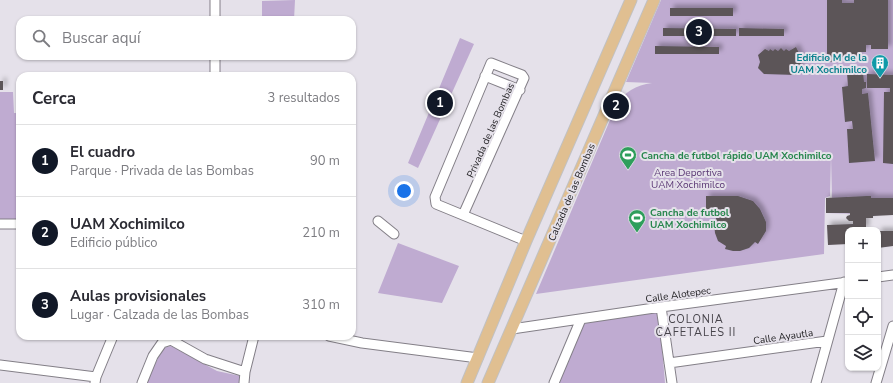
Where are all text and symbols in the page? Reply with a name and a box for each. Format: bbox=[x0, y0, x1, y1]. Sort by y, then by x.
search box bbox=[16, 16, 356, 60]
pin: 3 bbox=[686, 17, 712, 47]
icon: search bbox=[30, 27, 52, 49]
text: Buscar aquí bbox=[62, 28, 140, 48]
place label: Edificio M de la UAM Xochimilco bbox=[790, 51, 867, 77]
building icon: Edificio M de la UAM Xochimilco bbox=[870, 53, 890, 78]
street label: Privada de las Bombas bbox=[464, 81, 518, 180]
text: Cerca bbox=[32, 87, 76, 110]
pin: 1 bbox=[427, 88, 453, 118]
text: 3 resultados bbox=[268, 89, 340, 107]
pin: 2 bbox=[603, 91, 629, 121]
street label: Calzada de las Bombas bbox=[545, 141, 599, 243]
text: El cuadro bbox=[70, 142, 135, 162]
sports icon: Cancha de futbol rápido UAM Xochimilco bbox=[618, 145, 638, 170]
place label: Cancha de futbol rápido UAM Xochimilco bbox=[641, 149, 832, 163]
text: 1 bbox=[41, 152, 49, 170]
text: 90 m bbox=[310, 152, 340, 170]
text: Parque · Privada de las Bombas bbox=[70, 162, 254, 180]
park label: Area Deportiva UAM Xochimilco bbox=[651, 166, 726, 192]
your location bbox=[394, 181, 414, 201]
place label: Cancha de futbol UAM Xochimilco bbox=[650, 206, 730, 232]
sports icon: Cancha de futbol UAM Xochimilco bbox=[627, 208, 647, 233]
text: UAM Xochimilco bbox=[70, 214, 185, 234]
text: 2 bbox=[41, 224, 49, 242]
text: 210 m bbox=[302, 224, 340, 242]
map controls bbox=[845, 227, 881, 371]
button: + bbox=[845, 227, 881, 263]
text: Edificio público bbox=[70, 234, 157, 252]
button: − bbox=[845, 263, 881, 299]
street label: Calle Alotepec bbox=[645, 283, 712, 307]
text: Aulas provisionales bbox=[70, 286, 206, 306]
text: 3 bbox=[41, 296, 49, 314]
text: 310 m bbox=[302, 296, 340, 314]
button: locate bbox=[845, 299, 881, 335]
text: Lugar · Calzada de las Bombas bbox=[70, 306, 249, 324]
district label: COLONIA CAFETALES II bbox=[656, 312, 736, 340]
street label: Calle Ayautla bbox=[752, 326, 814, 348]
button: layers bbox=[845, 335, 881, 371]

